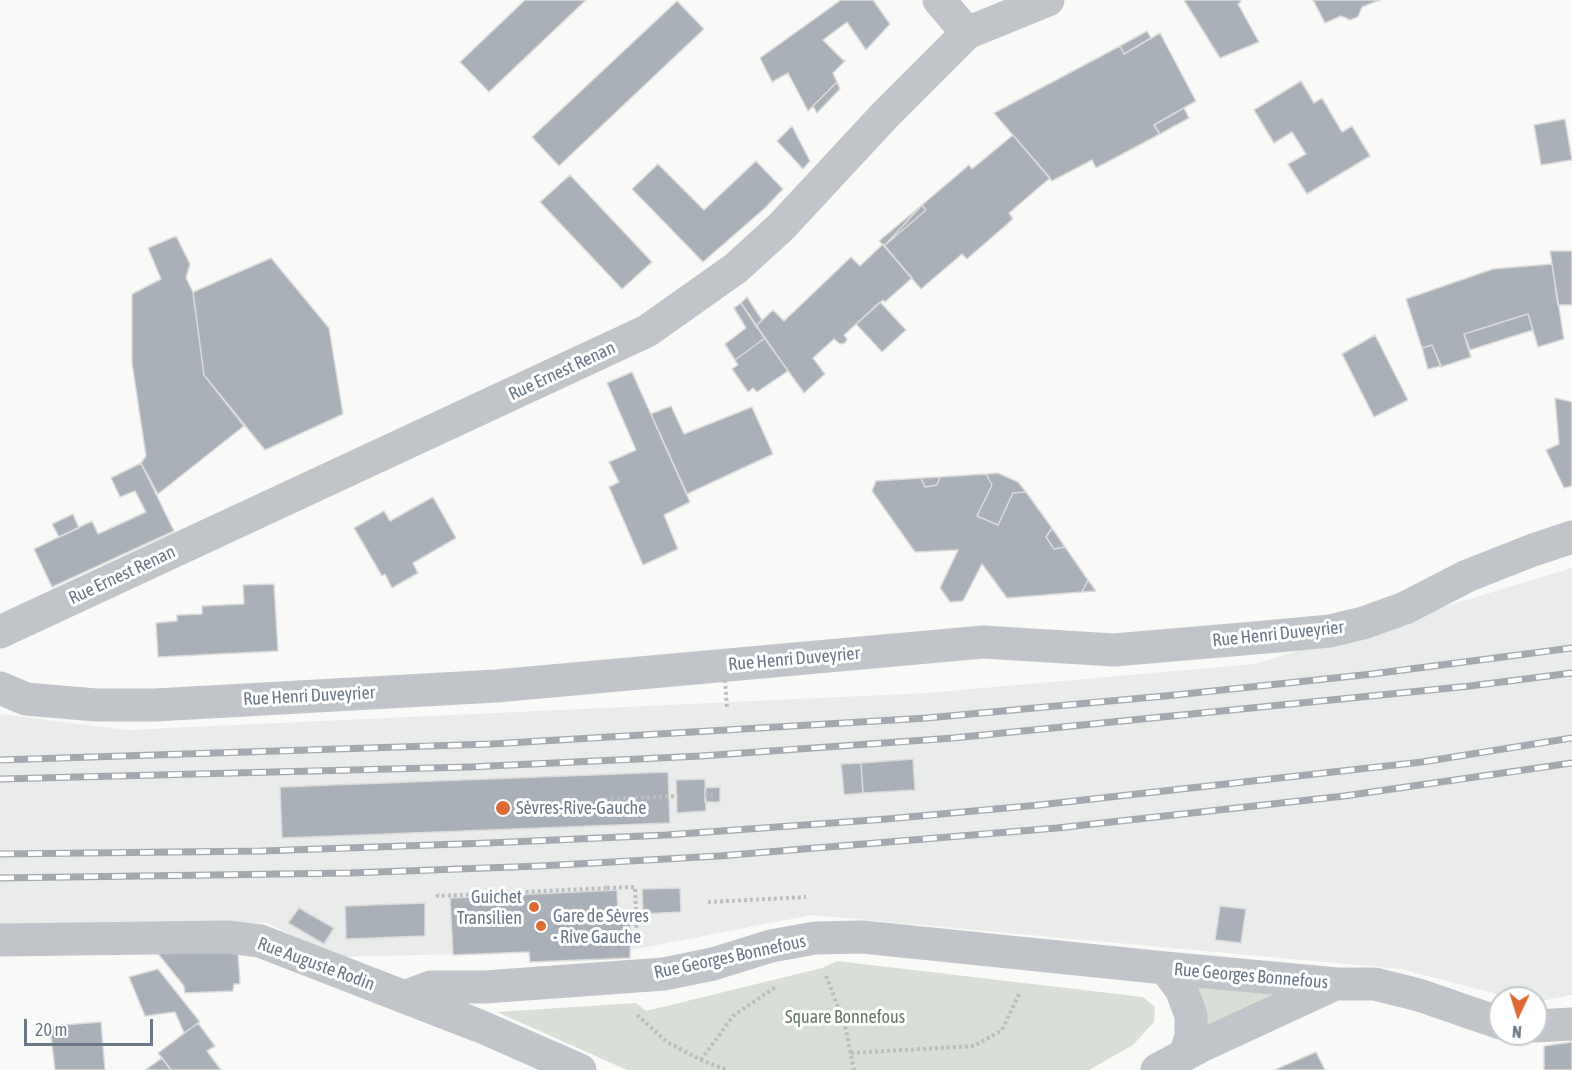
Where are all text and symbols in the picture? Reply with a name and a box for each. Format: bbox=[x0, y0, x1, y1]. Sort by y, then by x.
street label: Rue Ernest Renan bbox=[505, 337, 619, 405]
street label: Rue Ernest Renan bbox=[65, 541, 179, 609]
street label: Rue Henri Duveyrier bbox=[1211, 616, 1345, 652]
street label: Rue Henri Duveyrier bbox=[727, 642, 861, 676]
street label: Rue Henri Duveyrier bbox=[243, 682, 375, 710]
place label: Sèvres-Rive-Gauche bbox=[516, 797, 647, 819]
marker: Sèvres-Rive-Gauche bbox=[494, 799, 512, 817]
place label: Guichet Transilien bbox=[457, 886, 522, 928]
marker: Guichet Transilien bbox=[527, 900, 541, 914]
place label: Gare de Sèvres - Rive Gauche bbox=[553, 905, 649, 948]
marker: Gare de Sèvres - Rive Gauche bbox=[534, 919, 548, 933]
street label: Rue Georges Bonnefous bbox=[652, 930, 808, 984]
street label: Rue Auguste Rodin bbox=[254, 933, 378, 995]
street label: Rue Georges Bonnefous bbox=[1173, 959, 1329, 993]
north arrow bbox=[1488, 986, 1548, 1046]
park label: Square Bonnefous bbox=[785, 1006, 905, 1028]
scale bar bbox=[27, 1007, 156, 1045]
text: 20 m bbox=[35, 1019, 67, 1040]
text: N bbox=[1512, 1023, 1522, 1041]

